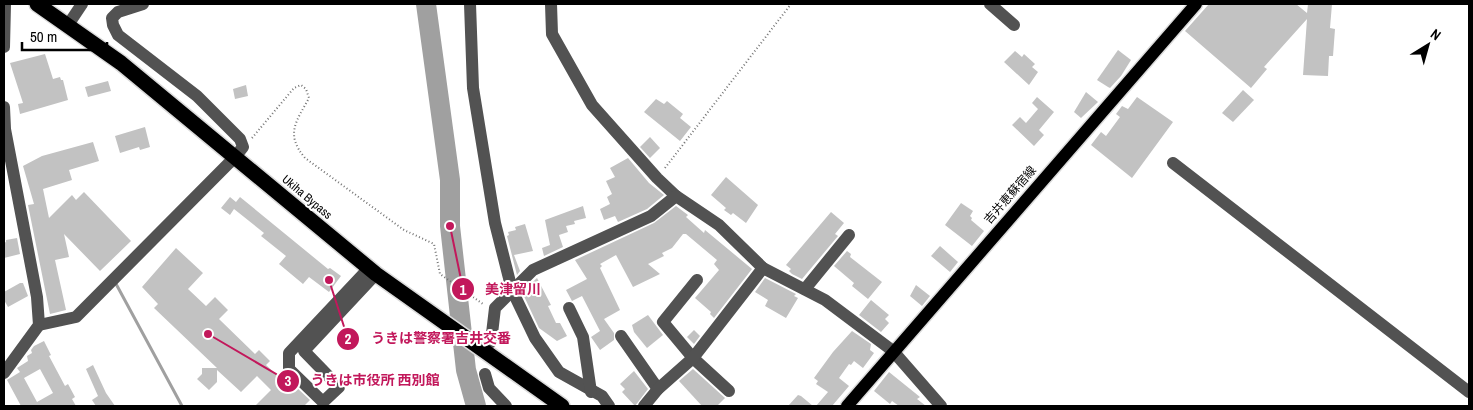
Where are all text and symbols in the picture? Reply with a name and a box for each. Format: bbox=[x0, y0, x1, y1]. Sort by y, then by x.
scale bar bbox=[22, 20, 108, 52]
north arrow bbox=[1403, 20, 1453, 70]
text: N bbox=[1427, 25, 1445, 44]
text: 50 m bbox=[30, 26, 57, 47]
street label: 吉井恵蘇宿線 bbox=[980, 163, 1040, 227]
street label: Ukiha Bypass bbox=[279, 171, 335, 223]
callout: 美津留川 bbox=[450, 275, 551, 304]
text: 1 bbox=[460, 279, 467, 300]
text: 美津留川 bbox=[485, 280, 541, 298]
callout: うきは警察署吉井交番 bbox=[336, 324, 521, 353]
text: 2 bbox=[345, 328, 352, 349]
text: うきは警察署吉井交番 bbox=[371, 329, 511, 347]
callout: うきは市役所 西別館 bbox=[276, 366, 450, 395]
text: 3 bbox=[285, 370, 292, 391]
text: うきは市役所 西別館 bbox=[310, 371, 440, 389]

